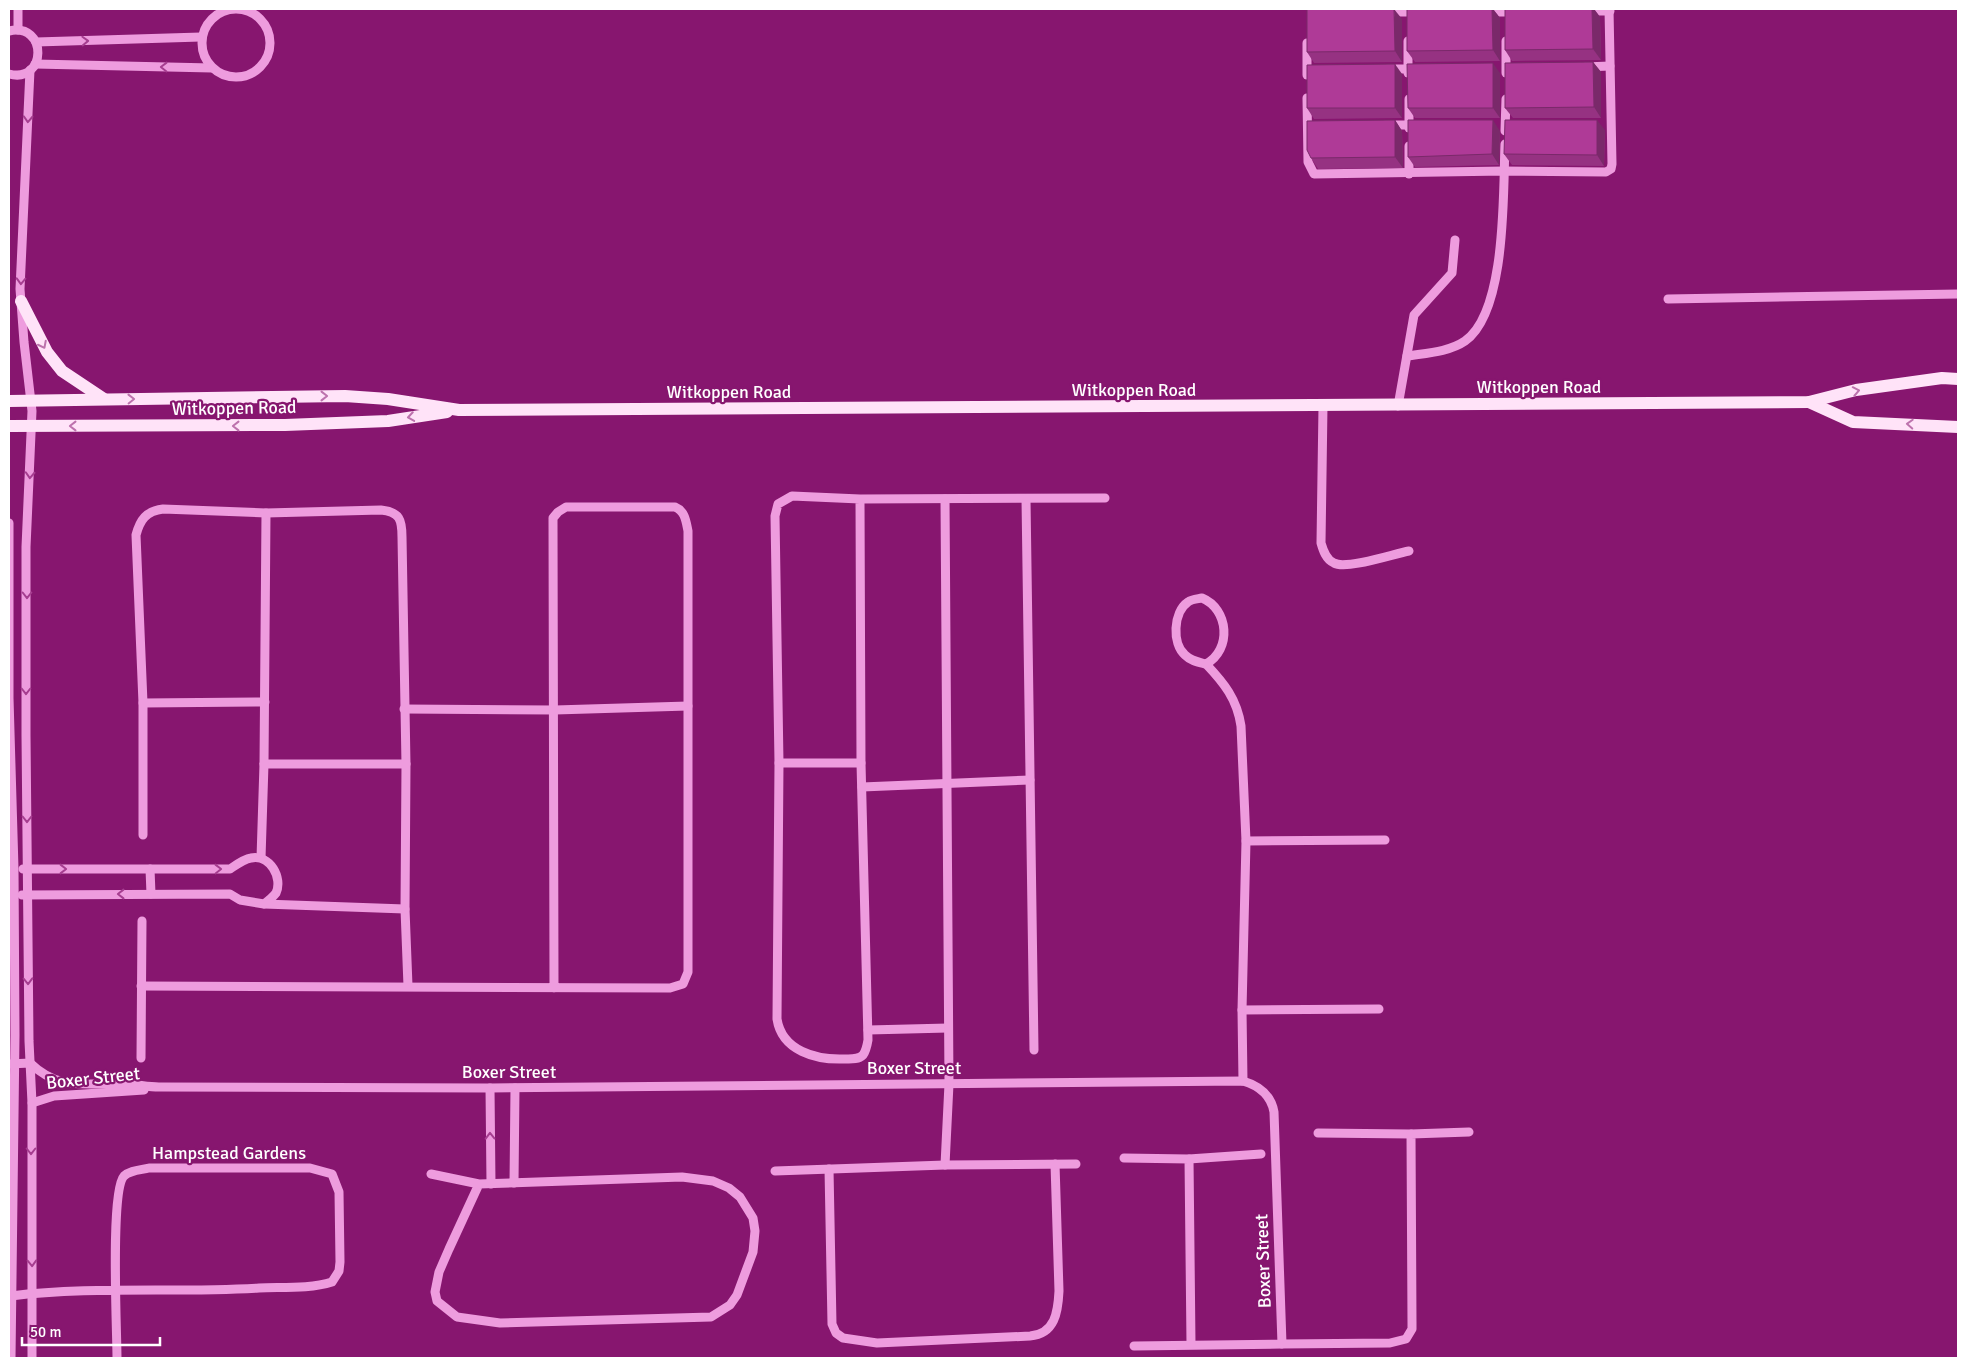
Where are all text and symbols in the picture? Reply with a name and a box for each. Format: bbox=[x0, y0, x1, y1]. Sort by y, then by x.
one-way arrow bbox=[81, 35, 89, 46]
one-way arrow bbox=[159, 62, 167, 72]
one-way arrow bbox=[23, 115, 33, 123]
one-way arrow bbox=[15, 277, 26, 285]
one-way arrow bbox=[37, 339, 47, 348]
street label: Witkoppen Road bbox=[1477, 376, 1601, 398]
street label: Witkoppen Road bbox=[1072, 379, 1196, 401]
street label: Witkoppen Road bbox=[667, 381, 791, 403]
one-way arrow bbox=[1852, 386, 1861, 396]
one-way arrow bbox=[320, 391, 328, 401]
one-way arrow bbox=[127, 393, 135, 404]
street label: Witkoppen Road bbox=[171, 396, 297, 420]
one-way arrow bbox=[407, 412, 416, 422]
one-way arrow bbox=[1905, 419, 1913, 430]
one-way arrow bbox=[69, 421, 77, 431]
one-way arrow bbox=[232, 421, 240, 431]
one-way arrow bbox=[24, 472, 35, 480]
one-way arrow bbox=[21, 591, 32, 599]
one-way arrow bbox=[21, 687, 32, 695]
one-way arrow bbox=[22, 815, 32, 823]
one-way arrow bbox=[59, 864, 67, 874]
one-way arrow bbox=[215, 864, 223, 874]
one-way arrow bbox=[117, 889, 124, 899]
one-way arrow bbox=[23, 978, 33, 985]
street label: Boxer Street bbox=[867, 1057, 961, 1079]
street label: Boxer Street bbox=[462, 1061, 556, 1083]
street label: Boxer Street bbox=[45, 1062, 141, 1094]
one-way arrow bbox=[485, 1132, 495, 1140]
street label: Hampstead Gardens bbox=[152, 1142, 306, 1164]
one-way arrow bbox=[26, 1148, 36, 1156]
street label: Boxer Street bbox=[1250, 1213, 1276, 1309]
one-way arrow bbox=[26, 1260, 37, 1268]
scale bar bbox=[22, 1314, 160, 1346]
text: 50 m bbox=[30, 1323, 61, 1341]

